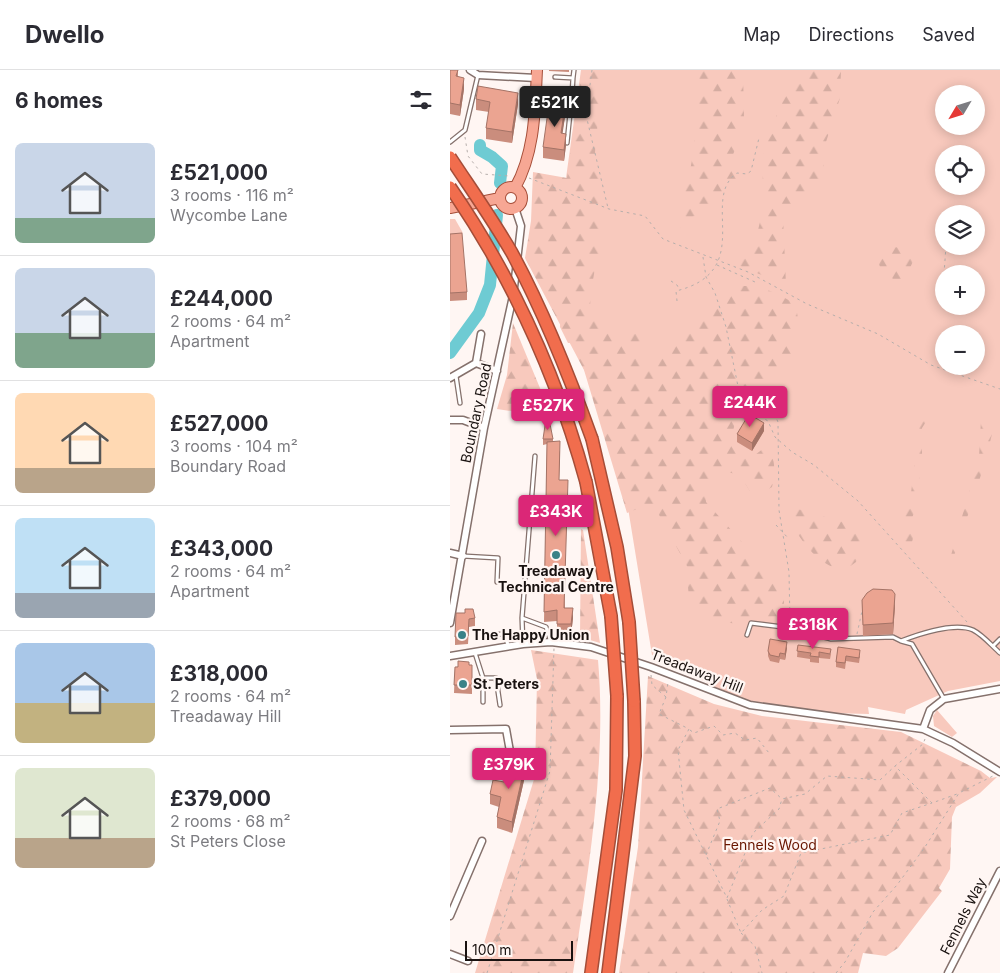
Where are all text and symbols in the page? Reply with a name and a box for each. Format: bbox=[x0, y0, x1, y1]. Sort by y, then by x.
text: Dwello bbox=[25, 20, 104, 49]
text: Map bbox=[743, 24, 781, 45]
text: Directions bbox=[809, 24, 894, 45]
text: Saved bbox=[922, 24, 975, 45]
pin: £521K bbox=[520, 85, 590, 128]
north arrow bbox=[935, 85, 985, 135]
map controls bbox=[935, 85, 985, 375]
icon: filters bbox=[407, 86, 435, 114]
text: 6 homes bbox=[15, 88, 103, 113]
text: £521K bbox=[531, 92, 579, 112]
button: locate bbox=[935, 145, 985, 195]
text: £521,000 bbox=[170, 160, 268, 185]
icon: home bbox=[55, 163, 115, 223]
text: 3 rooms · 116 m² bbox=[170, 185, 294, 205]
text: Wycombe Lane bbox=[170, 205, 288, 225]
button: layers bbox=[935, 205, 985, 255]
button: + bbox=[935, 265, 985, 315]
text: £244,000 bbox=[170, 286, 273, 311]
icon: home bbox=[55, 288, 115, 348]
text: 2 rooms · 64 m² bbox=[170, 311, 291, 331]
button: − bbox=[935, 325, 985, 375]
text: Apartment bbox=[170, 331, 250, 351]
street label: Boundary Road bbox=[457, 361, 494, 464]
pin: £244K bbox=[715, 386, 785, 428]
pin: £527K bbox=[513, 388, 583, 431]
text: £244K bbox=[723, 392, 777, 412]
text: £527K bbox=[522, 395, 574, 415]
text: £527,000 bbox=[170, 411, 269, 436]
icon: home bbox=[55, 413, 115, 473]
text: 3 rooms · 104 m² bbox=[170, 436, 298, 456]
text: Boundary Road bbox=[170, 456, 286, 476]
pin: £343K bbox=[521, 494, 591, 537]
text: £343K bbox=[529, 501, 583, 521]
text: £343,000 bbox=[170, 536, 273, 561]
icon: home bbox=[55, 538, 115, 598]
marker: Treadaway Technical Centre bbox=[550, 549, 562, 561]
text: 2 rooms · 64 m² bbox=[170, 561, 291, 581]
place label: Treadaway Technical Centre bbox=[498, 562, 614, 595]
text: Apartment bbox=[170, 581, 250, 601]
pin: £318K bbox=[778, 608, 848, 650]
text: £318K bbox=[788, 614, 838, 634]
place label: The Happy Union bbox=[472, 626, 590, 643]
marker: The Happy Union bbox=[456, 629, 468, 641]
street label: Treadaway Hill bbox=[649, 645, 746, 696]
text: £318,000 bbox=[170, 661, 268, 686]
icon: home bbox=[55, 663, 115, 723]
place label: St. Peters bbox=[473, 675, 539, 692]
marker: St. Peters bbox=[457, 678, 469, 690]
text: 2 rooms · 64 m² bbox=[170, 686, 291, 706]
text: Treadaway Hill bbox=[170, 706, 281, 726]
pin: £379K bbox=[474, 748, 544, 790]
text: £379K bbox=[483, 754, 535, 774]
text: £379,000 bbox=[170, 786, 271, 811]
icon: home bbox=[55, 788, 115, 848]
text: 2 rooms · 68 m² bbox=[170, 811, 291, 831]
text: St Peters Close bbox=[170, 831, 286, 851]
park label: Fennels Wood bbox=[723, 836, 817, 853]
street label: Fennels Way bbox=[936, 874, 989, 957]
scale bar bbox=[465, 938, 572, 961]
text: 100 m bbox=[472, 941, 512, 958]

